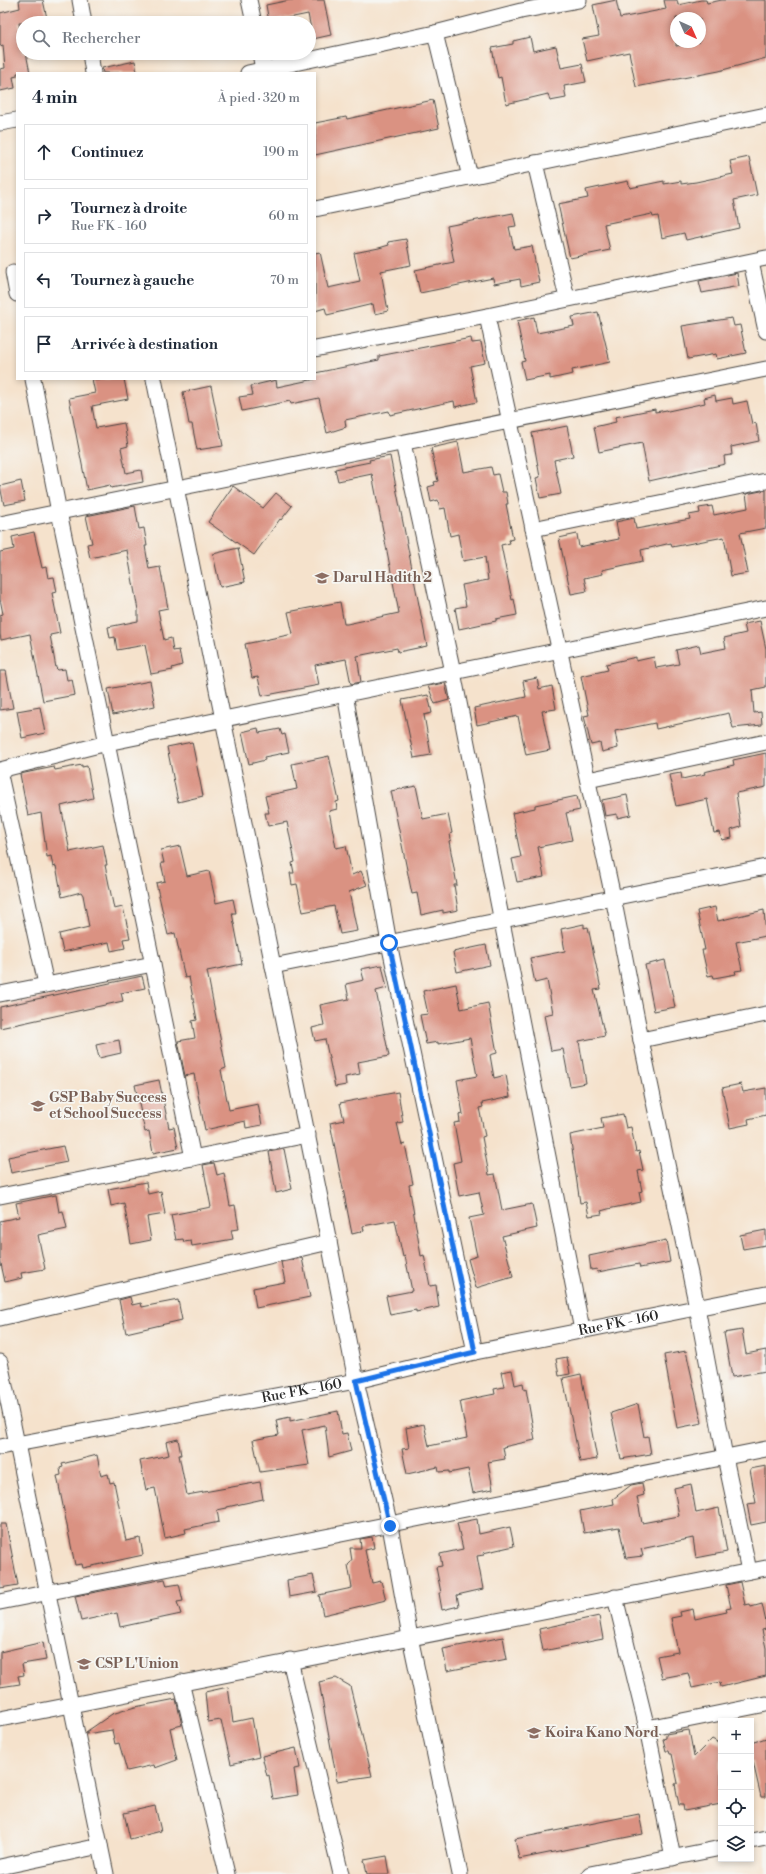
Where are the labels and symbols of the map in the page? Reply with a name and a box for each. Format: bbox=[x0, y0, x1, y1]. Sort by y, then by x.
north arrow bbox=[670, 12, 706, 48]
place label: Darul Hadith 2 bbox=[333, 569, 432, 587]
school or university icon: Darul Hadith 2 bbox=[314, 570, 330, 586]
route start bbox=[380, 934, 398, 952]
place label: GSP Baby Success et School Success bbox=[49, 1089, 167, 1123]
school or university icon: GSP Baby Success et School Success bbox=[30, 1098, 46, 1114]
street label: Rue FK - 160 bbox=[577, 1307, 660, 1340]
street label: Rue FK - 160 bbox=[260, 1375, 344, 1407]
route end bbox=[381, 1517, 399, 1535]
place label: CSP L'Union bbox=[95, 1655, 179, 1673]
school or university icon: CSP L'Union bbox=[76, 1656, 92, 1672]
place label: Koira Kano Nord bbox=[545, 1724, 659, 1742]
school or university icon: Koira Kano Nord bbox=[526, 1725, 542, 1741]

